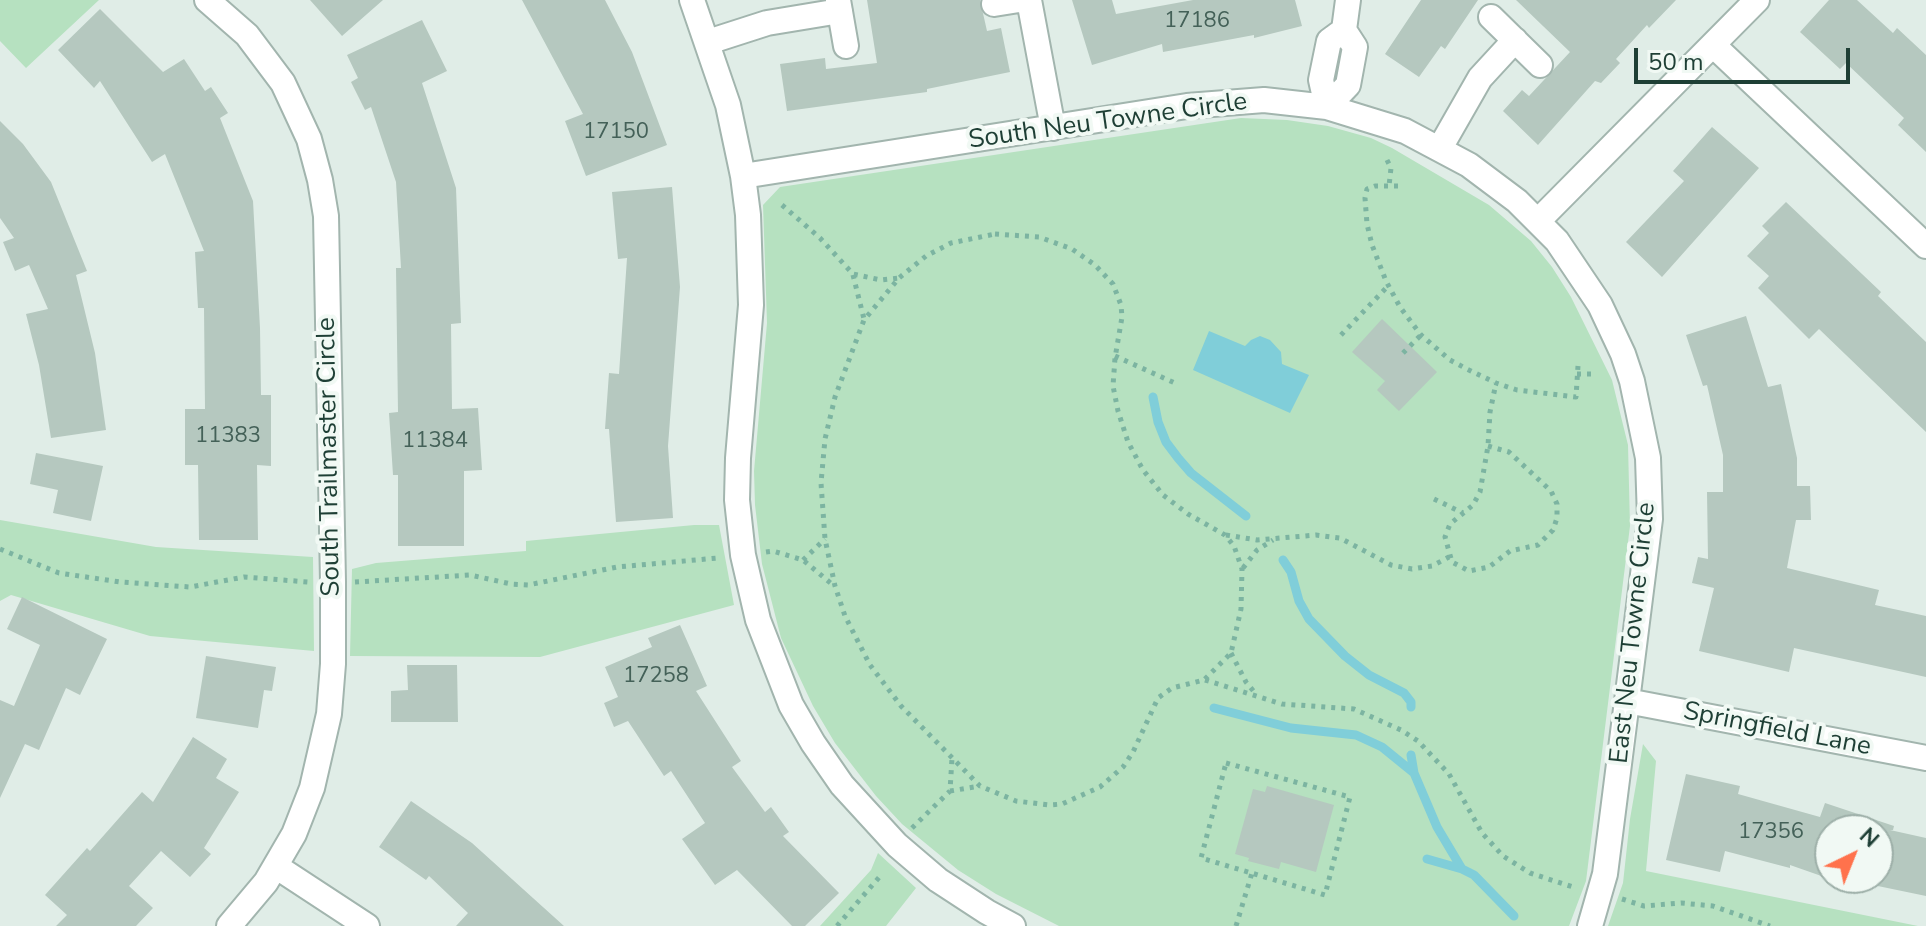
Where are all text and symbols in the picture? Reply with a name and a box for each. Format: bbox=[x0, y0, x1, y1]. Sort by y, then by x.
house number: 17186 bbox=[1164, 9, 1230, 35]
scale bar bbox=[1638, 32, 1854, 82]
text: 50 m bbox=[1648, 46, 1704, 78]
street label: South Neu Towne Circle bbox=[967, 87, 1249, 157]
house number: 17150 bbox=[583, 120, 649, 146]
street label: South Trailmaster Circle bbox=[312, 317, 348, 597]
house number: 11383 bbox=[195, 424, 261, 450]
house number: 11384 bbox=[402, 429, 468, 455]
street label: East Neu Towne Circle bbox=[1605, 501, 1663, 765]
house number: 17258 bbox=[623, 664, 689, 690]
street label: Springfield Lane bbox=[1680, 696, 1874, 764]
north arrow bbox=[1814, 814, 1894, 894]
house number: 17356 bbox=[1738, 820, 1804, 846]
text: N bbox=[1853, 821, 1885, 854]

